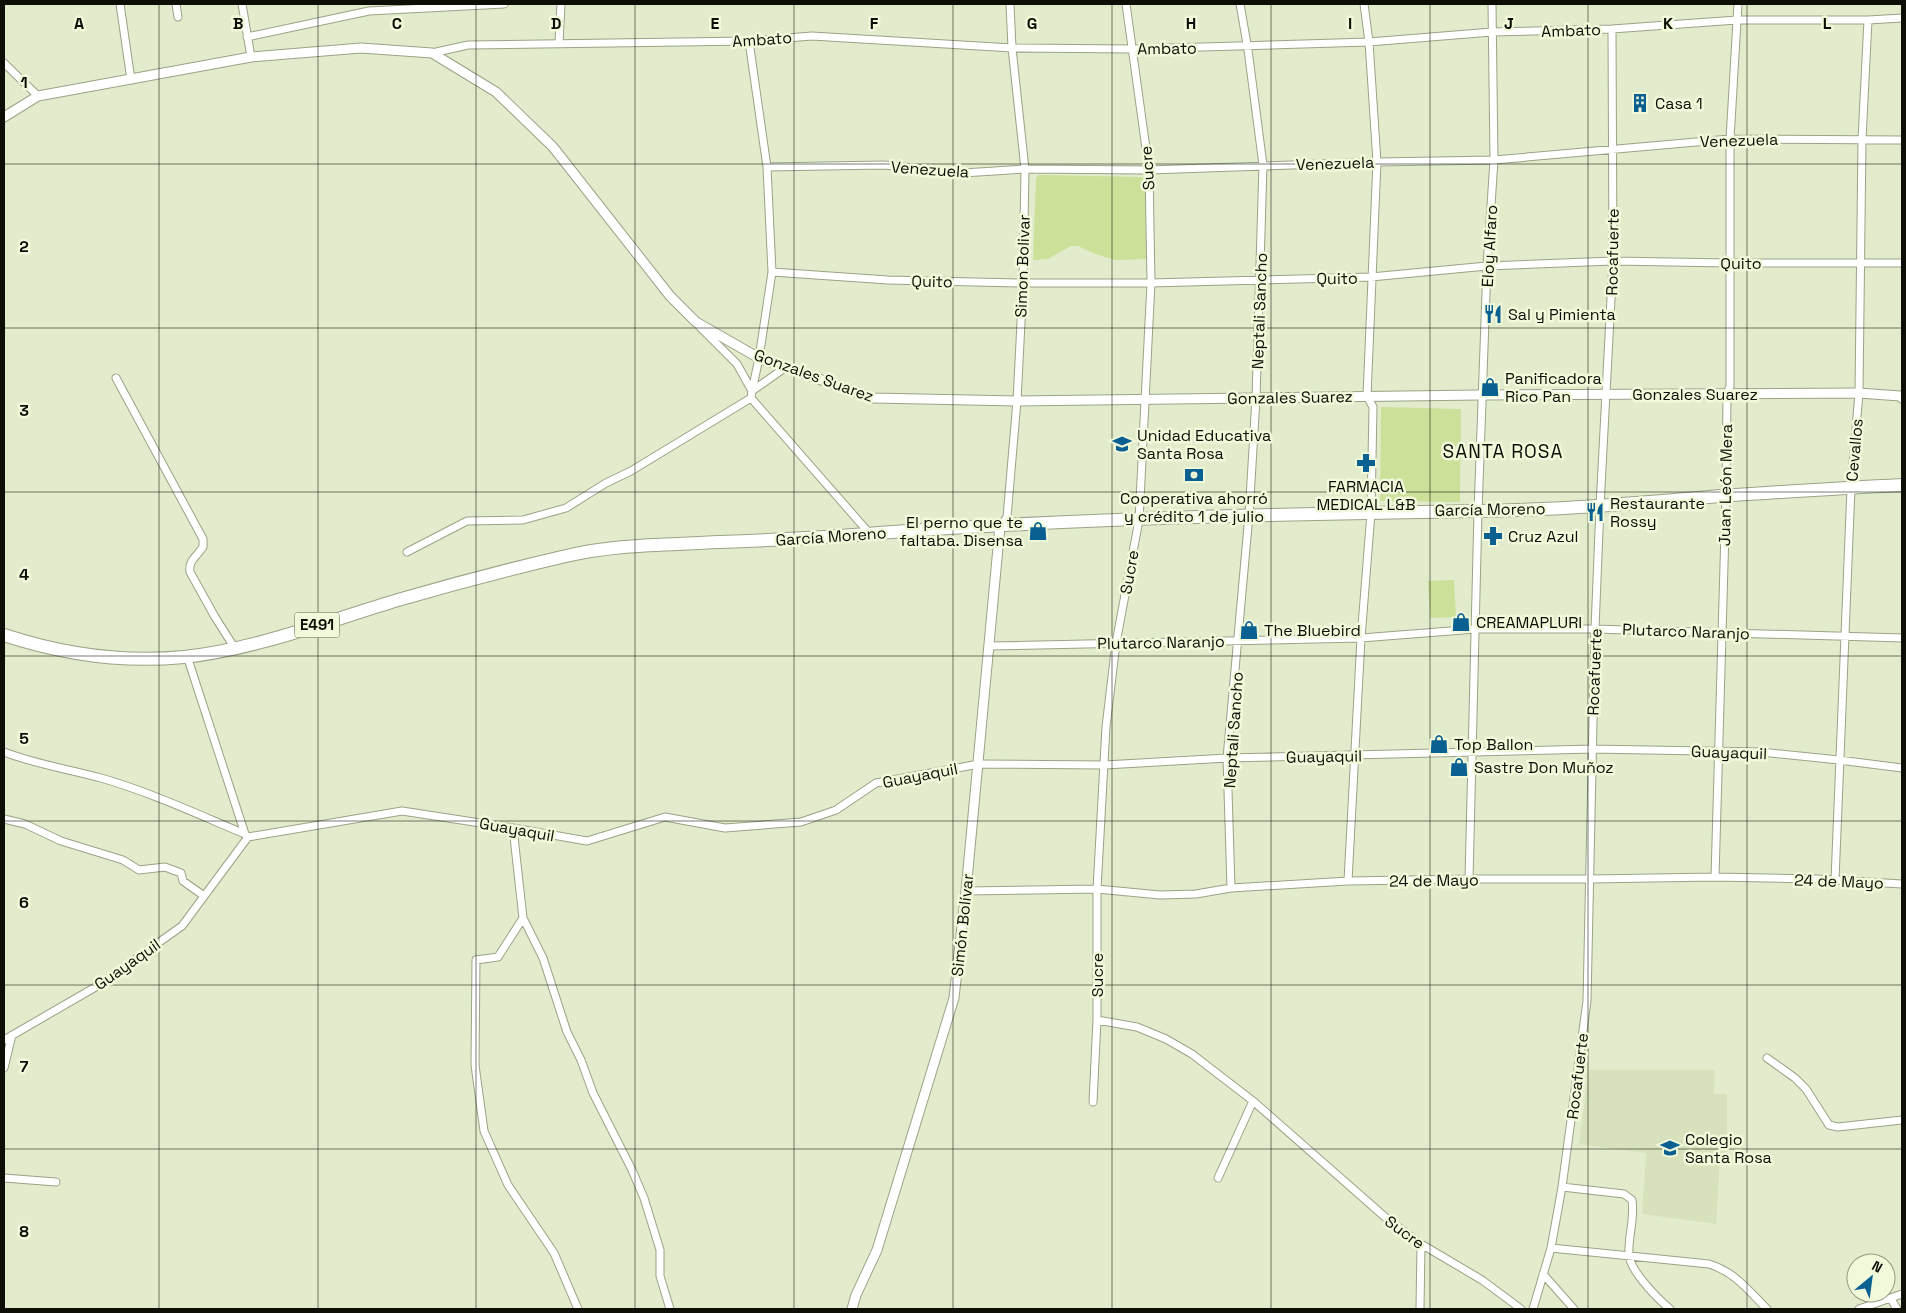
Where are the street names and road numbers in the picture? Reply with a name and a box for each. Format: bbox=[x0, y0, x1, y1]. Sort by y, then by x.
street label: Ambato bbox=[1541, 19, 1601, 42]
street label: Ambato bbox=[731, 27, 793, 52]
street label: Ambato bbox=[1137, 37, 1197, 60]
street label: Venezuela bbox=[1699, 129, 1779, 152]
street label: Sucre bbox=[1135, 145, 1160, 191]
street label: Venezuela bbox=[1295, 152, 1375, 175]
street label: Venezuela bbox=[890, 156, 970, 183]
street label: Eloy Alfaro bbox=[1477, 204, 1502, 288]
street label: Rocafuerte bbox=[1601, 208, 1624, 296]
street label: Simon Bolivar bbox=[1010, 214, 1035, 318]
street label: Neptali Sancho bbox=[1247, 252, 1272, 370]
street label: Quito bbox=[1720, 253, 1762, 274]
street label: Quito bbox=[1316, 268, 1358, 289]
street label: Quito bbox=[911, 271, 953, 292]
street label: Gonzales Suarez bbox=[751, 344, 877, 407]
street label: Gonzales Suarez bbox=[1632, 384, 1758, 405]
street label: Gonzales Suarez bbox=[1227, 386, 1353, 409]
street label: Cevallos bbox=[1841, 418, 1868, 482]
street label: Juan León Mera bbox=[1714, 424, 1737, 546]
street label: García Moreno bbox=[1434, 498, 1546, 521]
street label: García Moreno bbox=[775, 522, 887, 551]
street label: Sucre bbox=[1115, 548, 1144, 596]
road number: E491 bbox=[294, 612, 340, 638]
street label: Plutarco Naranjo bbox=[1622, 619, 1750, 644]
street label: Rocafuerte bbox=[1582, 628, 1607, 716]
street label: Plutarco Naranjo bbox=[1097, 631, 1225, 654]
street label: Neptali Sancho bbox=[1219, 671, 1248, 789]
street label: Guayaquil bbox=[1691, 741, 1767, 764]
street label: Guayaquil bbox=[1286, 745, 1362, 768]
street label: Guayaquil bbox=[881, 758, 959, 793]
street label: Guayaquil bbox=[478, 813, 556, 846]
street label: 24 de Mayo bbox=[1389, 869, 1479, 892]
street label: 24 de Mayo bbox=[1794, 869, 1884, 894]
street label: Simón Bolívar bbox=[947, 873, 978, 977]
street label: Guayaquil bbox=[90, 934, 164, 995]
street label: Sucre bbox=[1087, 953, 1108, 997]
street label: Rocafuerte bbox=[1562, 1032, 1593, 1121]
street label: Sucre bbox=[1381, 1211, 1429, 1254]

